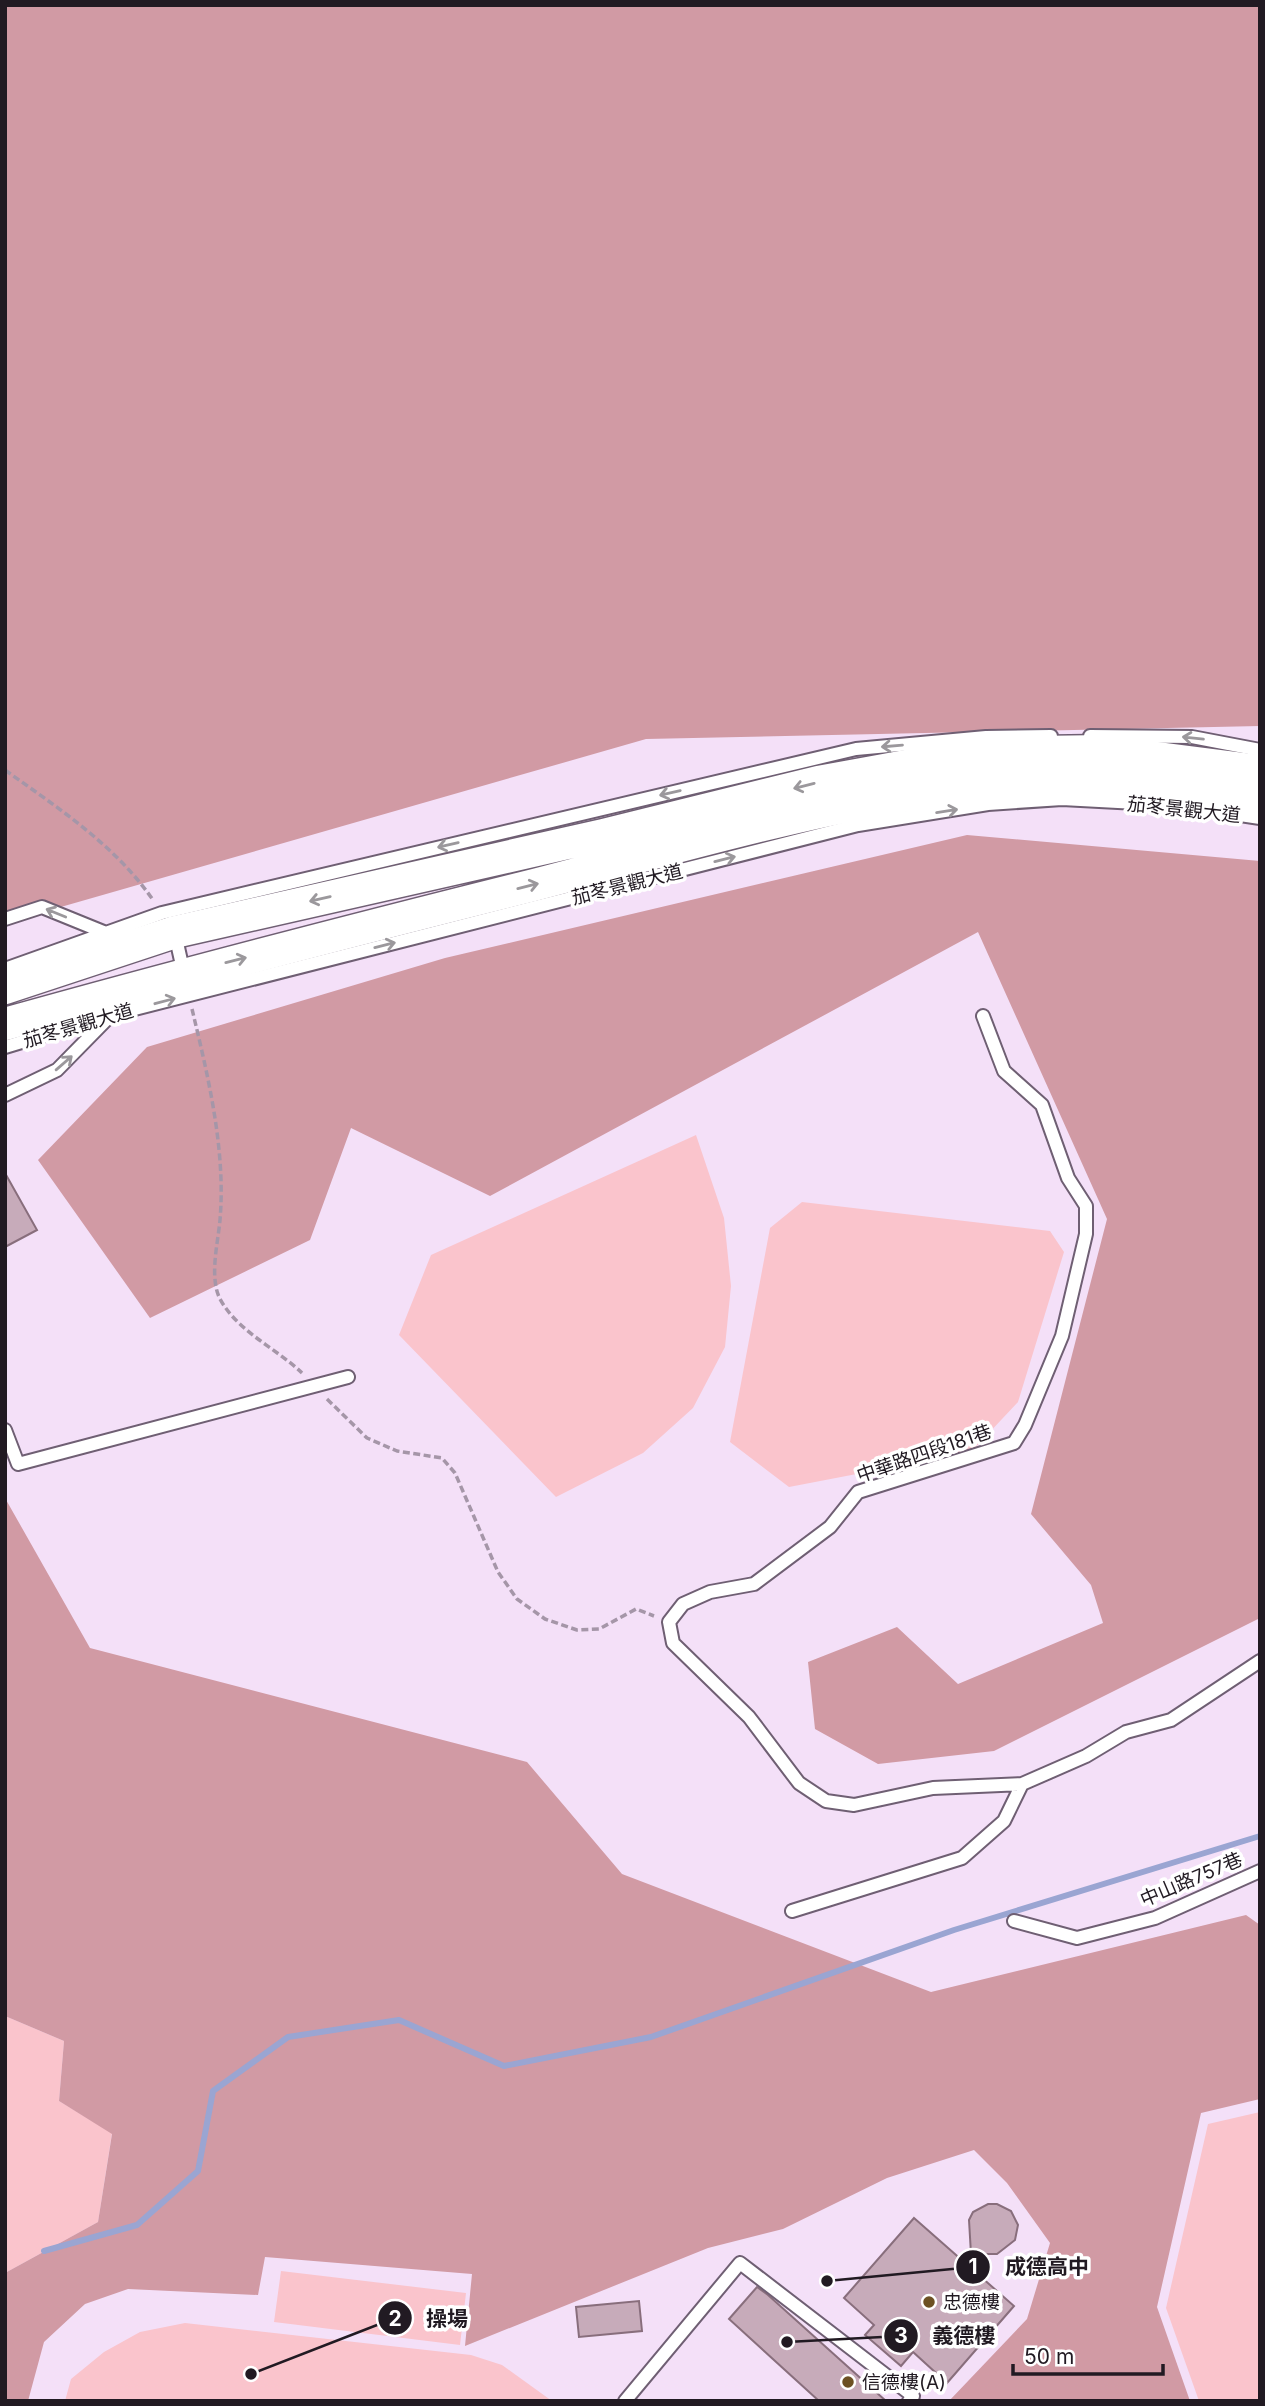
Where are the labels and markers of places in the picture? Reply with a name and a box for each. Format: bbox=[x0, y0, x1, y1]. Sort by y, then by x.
callout: 成德高中 bbox=[956, 2246, 1103, 2288]
place label: 忠德樓 bbox=[943, 2291, 1000, 2314]
marker: 忠德樓 bbox=[921, 2294, 937, 2310]
callout: 操場 bbox=[377, 2297, 482, 2339]
callout: 義德樓 bbox=[883, 2315, 1009, 2357]
place label: 信德樓(A) bbox=[862, 2371, 946, 2394]
marker: 信德樓(A) bbox=[840, 2374, 856, 2390]

